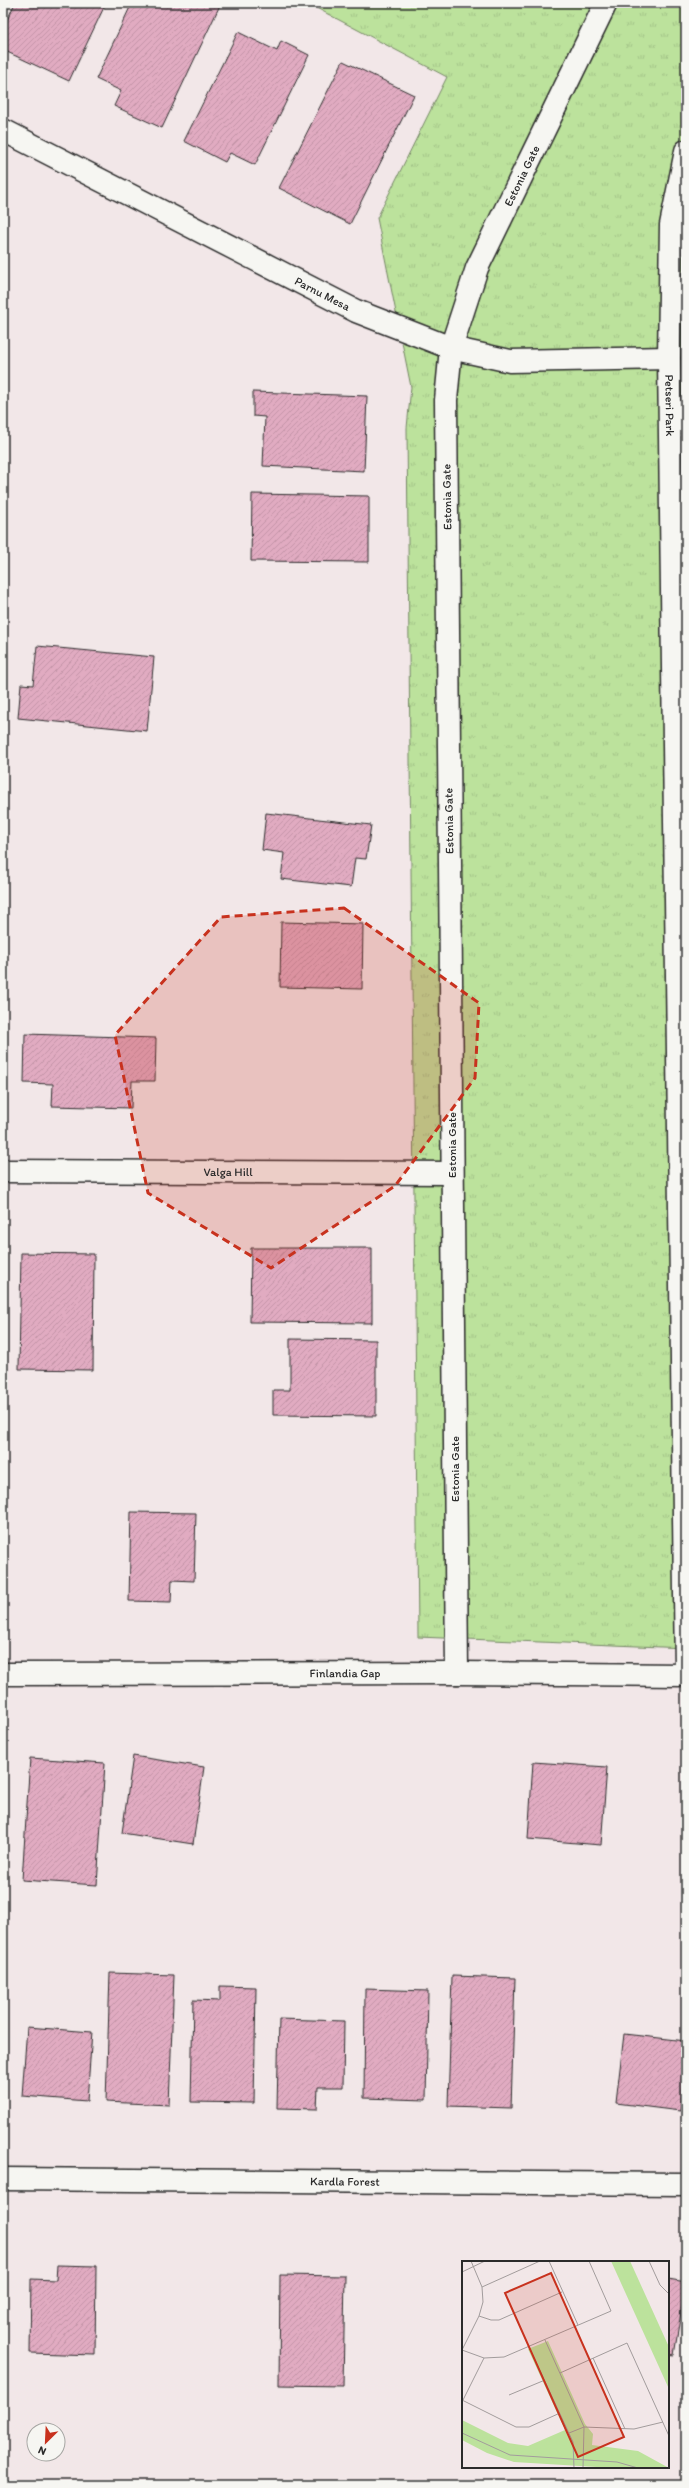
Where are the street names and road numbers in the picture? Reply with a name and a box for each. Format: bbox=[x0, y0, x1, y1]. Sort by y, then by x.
street label: Estonia Gate bbox=[501, 143, 543, 209]
street label: Parnu Mesa bbox=[292, 274, 353, 314]
street label: Petseri Park bbox=[662, 374, 677, 437]
street label: Estonia Gate bbox=[439, 464, 455, 530]
street label: Estonia Gate bbox=[441, 788, 457, 854]
street label: Estonia Gate bbox=[445, 1112, 459, 1178]
street label: Valga Hill bbox=[203, 1165, 253, 1179]
street label: Estonia Gate bbox=[448, 1436, 462, 1502]
street label: Finlandia Gap bbox=[310, 1666, 381, 1680]
street label: Kardla Forest bbox=[310, 2174, 380, 2189]

